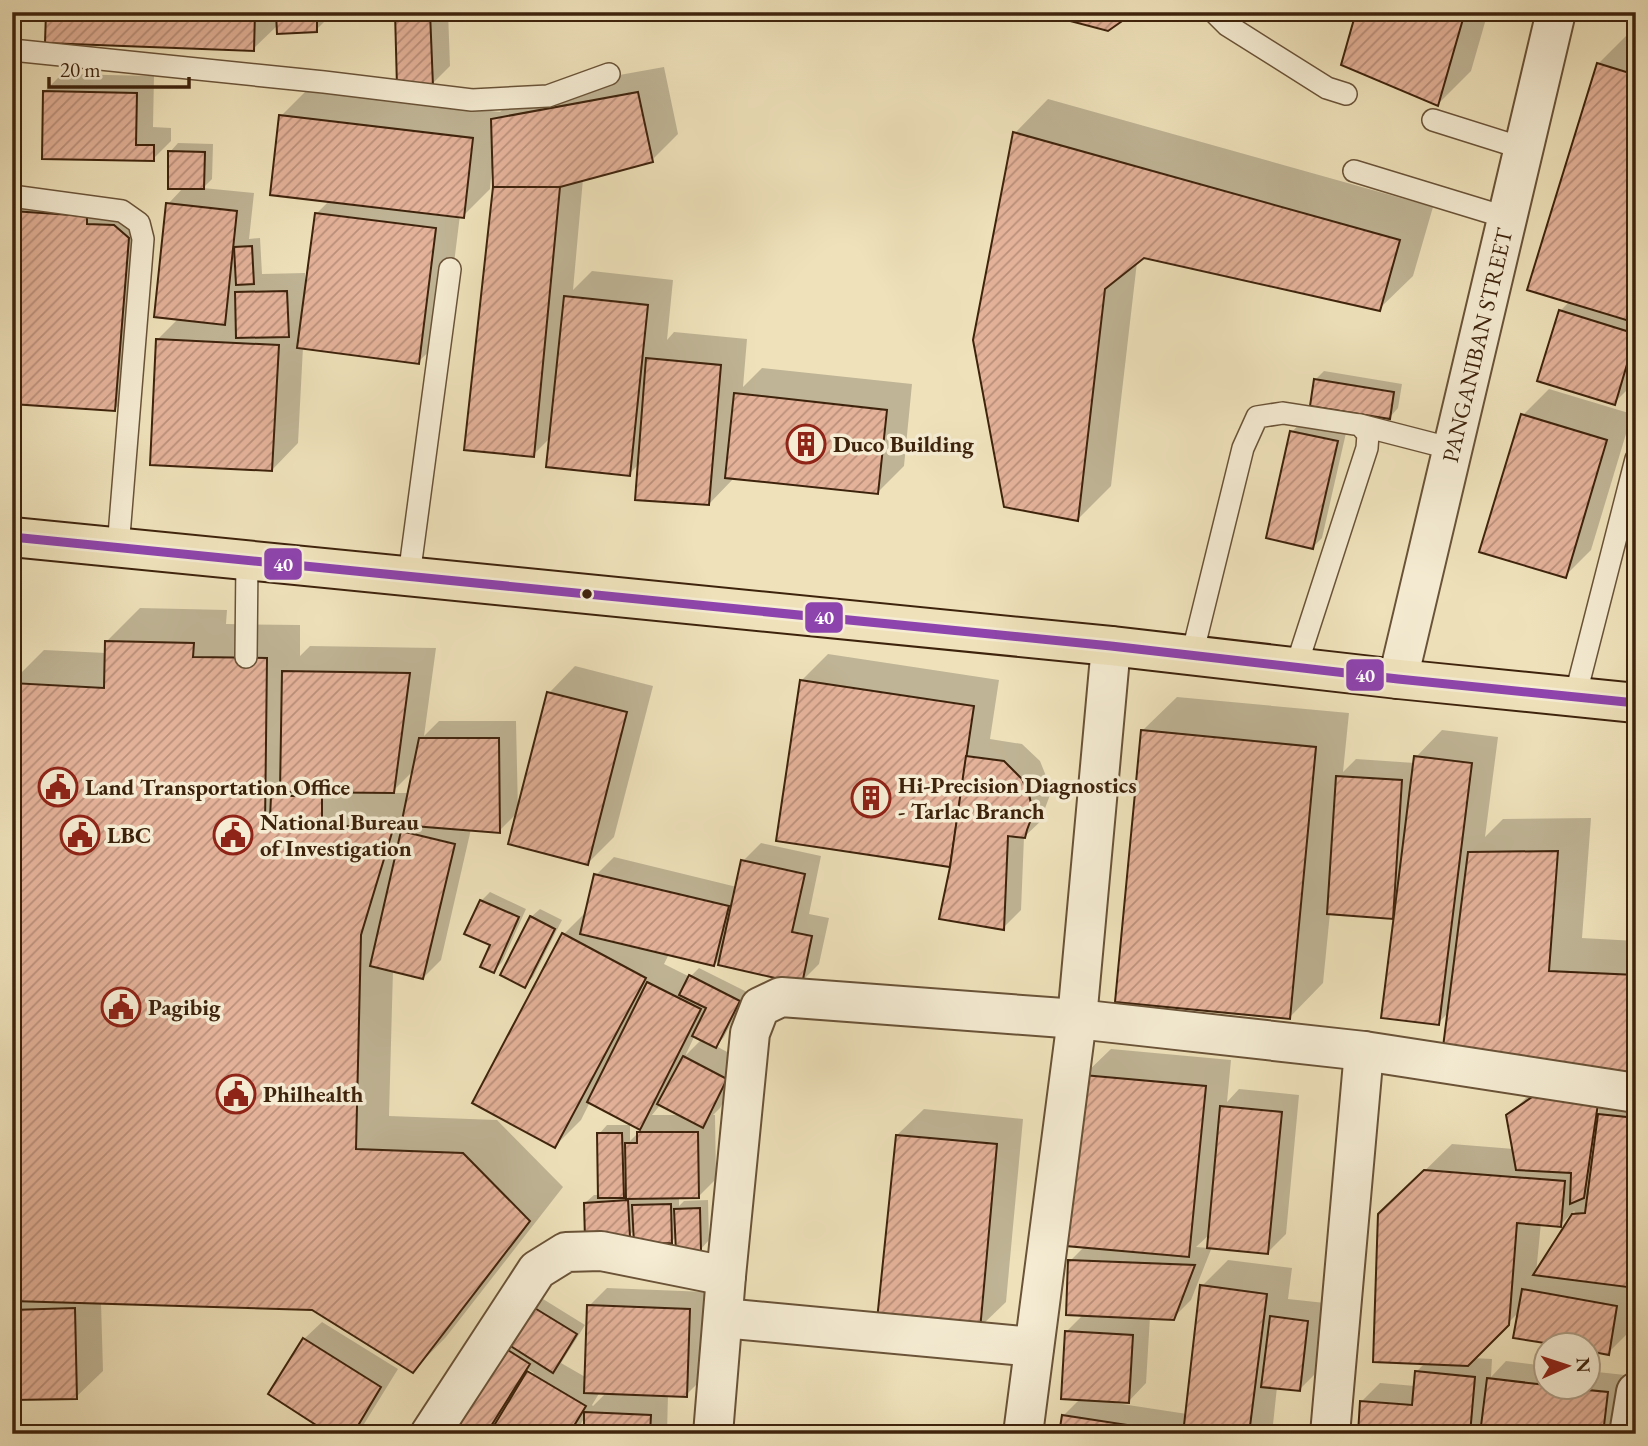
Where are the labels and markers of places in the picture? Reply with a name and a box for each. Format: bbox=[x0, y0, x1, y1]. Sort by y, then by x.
building icon: Duco Building bbox=[785, 423, 827, 465]
place label: Duco Building bbox=[833, 429, 974, 459]
unlabelled marker bbox=[580, 587, 594, 601]
public building icon: Land Transportation Office bbox=[37, 766, 79, 808]
place label: Hi-Precision Diagnostics - Tarlac Branch bbox=[898, 770, 1137, 826]
place label: Land Transportation Office bbox=[85, 772, 351, 802]
building icon: Hi-Precision Diagnostics - Tarlac Branch bbox=[850, 777, 892, 819]
place label: National Bureau of Investigation bbox=[260, 807, 419, 863]
public building icon: LBC bbox=[59, 814, 101, 856]
public building icon: National Bureau of Investigation bbox=[212, 814, 254, 856]
place label: LBC bbox=[107, 820, 151, 850]
public building icon: Pagibig bbox=[100, 986, 142, 1028]
place label: Pagibig bbox=[148, 992, 221, 1022]
public building icon: Philhealth bbox=[215, 1073, 257, 1115]
place label: Philhealth bbox=[263, 1079, 363, 1109]

